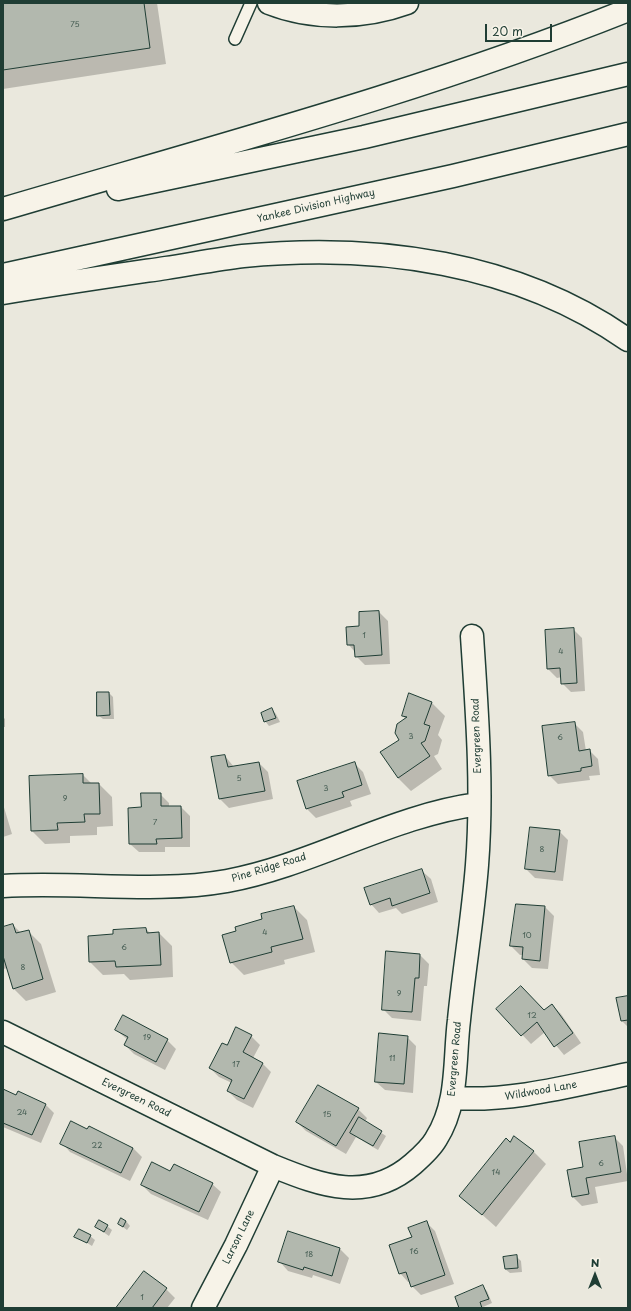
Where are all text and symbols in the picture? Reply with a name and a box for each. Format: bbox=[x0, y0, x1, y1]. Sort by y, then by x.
scale bar bbox=[487, 16, 554, 42]
house number: 75 bbox=[70, 20, 80, 30]
text: 20 m bbox=[492, 22, 523, 40]
street label: Yankee Division Highway bbox=[256, 187, 376, 225]
house number: 1 bbox=[362, 631, 366, 641]
house number: 4 bbox=[558, 647, 564, 657]
street label: Evergreen Road bbox=[470, 698, 484, 774]
house number: 3 bbox=[408, 732, 414, 742]
house number: 6 bbox=[557, 733, 563, 743]
house number: 5 bbox=[236, 774, 242, 784]
house number: 3 bbox=[323, 784, 329, 794]
house number: 9 bbox=[63, 794, 67, 804]
house number: 7 bbox=[153, 818, 157, 828]
house number: 8 bbox=[540, 845, 544, 855]
street label: Pine Ridge Road bbox=[230, 851, 308, 885]
house number: 4 bbox=[262, 928, 268, 938]
house number: 10 bbox=[522, 931, 532, 941]
house number: 6 bbox=[121, 943, 127, 953]
house number: 8 bbox=[21, 963, 25, 973]
house number: 9 bbox=[397, 989, 401, 999]
house number: 12 bbox=[527, 1011, 537, 1021]
street label: Evergreen Road bbox=[446, 1021, 464, 1097]
house number: 19 bbox=[143, 1033, 151, 1043]
house number: 11 bbox=[389, 1054, 395, 1064]
house number: 17 bbox=[232, 1060, 240, 1070]
street label: Evergreen Road bbox=[99, 1076, 173, 1120]
street label: Wildwood Lane bbox=[504, 1079, 578, 1103]
house number: 24 bbox=[17, 1108, 27, 1118]
house number: 15 bbox=[323, 1110, 331, 1120]
house number: 22 bbox=[92, 1141, 102, 1151]
house number: 6 bbox=[598, 1159, 604, 1169]
house number: 14 bbox=[492, 1168, 500, 1178]
street label: Larson Lane bbox=[221, 1208, 257, 1266]
house number: 16 bbox=[409, 1247, 419, 1257]
house number: 18 bbox=[305, 1250, 313, 1260]
text: N bbox=[591, 1254, 599, 1271]
north arrow bbox=[575, 1255, 615, 1295]
house number: 1 bbox=[140, 1293, 144, 1303]

